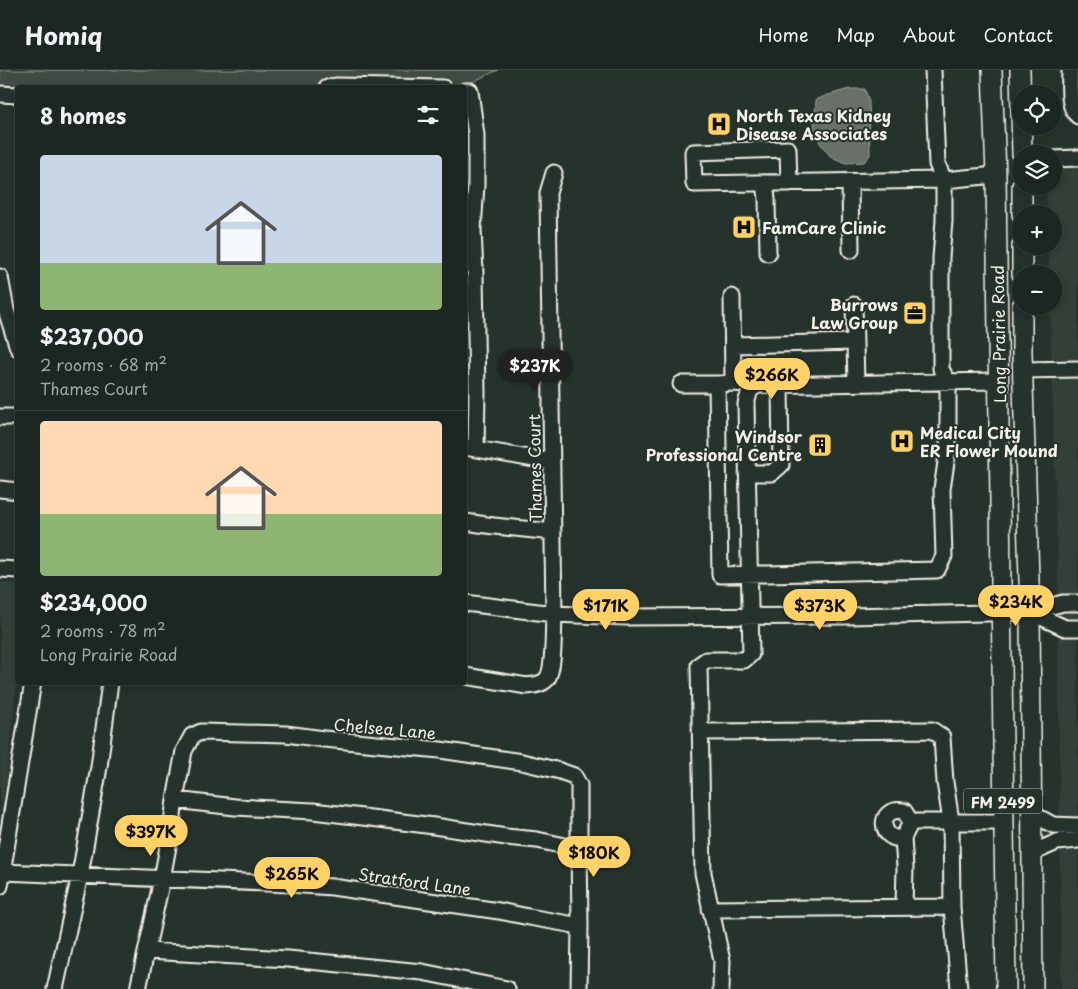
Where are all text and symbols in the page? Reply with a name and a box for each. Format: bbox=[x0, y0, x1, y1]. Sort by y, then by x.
text: Homiq bbox=[25, 17, 102, 53]
text: Home bbox=[758, 21, 808, 48]
text: Map bbox=[836, 21, 875, 48]
text: About bbox=[903, 21, 955, 48]
text: Contact bbox=[983, 21, 1053, 48]
map controls bbox=[1012, 85, 1062, 315]
button: locate bbox=[1012, 85, 1062, 135]
text: 8 homes bbox=[40, 99, 126, 131]
icon: filters bbox=[414, 101, 442, 129]
place label: North Texas Kidney Disease Associates bbox=[736, 103, 891, 145]
hospital icon: North Texas Kidney Disease Associates bbox=[706, 111, 732, 137]
button: layers bbox=[1012, 145, 1062, 195]
icon: home bbox=[196, 188, 286, 278]
button: + bbox=[1012, 205, 1062, 255]
hospital icon: FamCare Clinic bbox=[731, 214, 757, 240]
place label: FamCare Clinic bbox=[762, 215, 886, 239]
street label: Long Prairie Road bbox=[985, 265, 1011, 403]
button: − bbox=[1012, 265, 1062, 315]
place label: Burrows Law Group bbox=[811, 292, 898, 334]
office icon: Burrows Law Group bbox=[902, 300, 928, 326]
text: $237,000 bbox=[40, 320, 144, 352]
pin: $237K bbox=[500, 348, 570, 391]
text: 2 rooms · 68 m² bbox=[40, 352, 167, 376]
text: $237K bbox=[509, 353, 561, 377]
pin: $266K bbox=[737, 358, 807, 400]
text: $266K bbox=[745, 362, 799, 386]
text: Thames Court bbox=[40, 376, 148, 400]
street label: Thames Court bbox=[521, 413, 547, 522]
place label: Medical City ER Flower Mound bbox=[920, 420, 1058, 462]
place label: Windsor Professional Centre bbox=[646, 424, 803, 466]
hospital icon: Medical City ER Flower Mound bbox=[889, 428, 915, 454]
building icon: Windsor Professional Centre bbox=[807, 432, 833, 458]
icon: home bbox=[196, 453, 286, 543]
pin: $234K bbox=[981, 584, 1051, 627]
text: $234,000 bbox=[40, 586, 147, 618]
pin: $171K bbox=[571, 588, 641, 631]
pin: $373K bbox=[785, 588, 855, 631]
text: $234K bbox=[989, 589, 1043, 613]
text: $171K bbox=[583, 593, 629, 617]
text: $373K bbox=[794, 593, 846, 617]
text: 2 rooms · 78 m² bbox=[40, 618, 166, 642]
text: Long Prairie Road bbox=[40, 642, 178, 666]
street label: Chelsea Lane bbox=[333, 712, 437, 744]
road number: FM 2499 bbox=[964, 788, 1042, 814]
pin: $397K bbox=[116, 814, 186, 857]
text: $397K bbox=[126, 819, 176, 843]
pin: $180K bbox=[559, 836, 629, 878]
text: $180K bbox=[568, 840, 620, 864]
pin: $265K bbox=[257, 856, 327, 899]
text: $265K bbox=[265, 861, 319, 885]
street label: Stratford Lane bbox=[357, 861, 473, 901]

